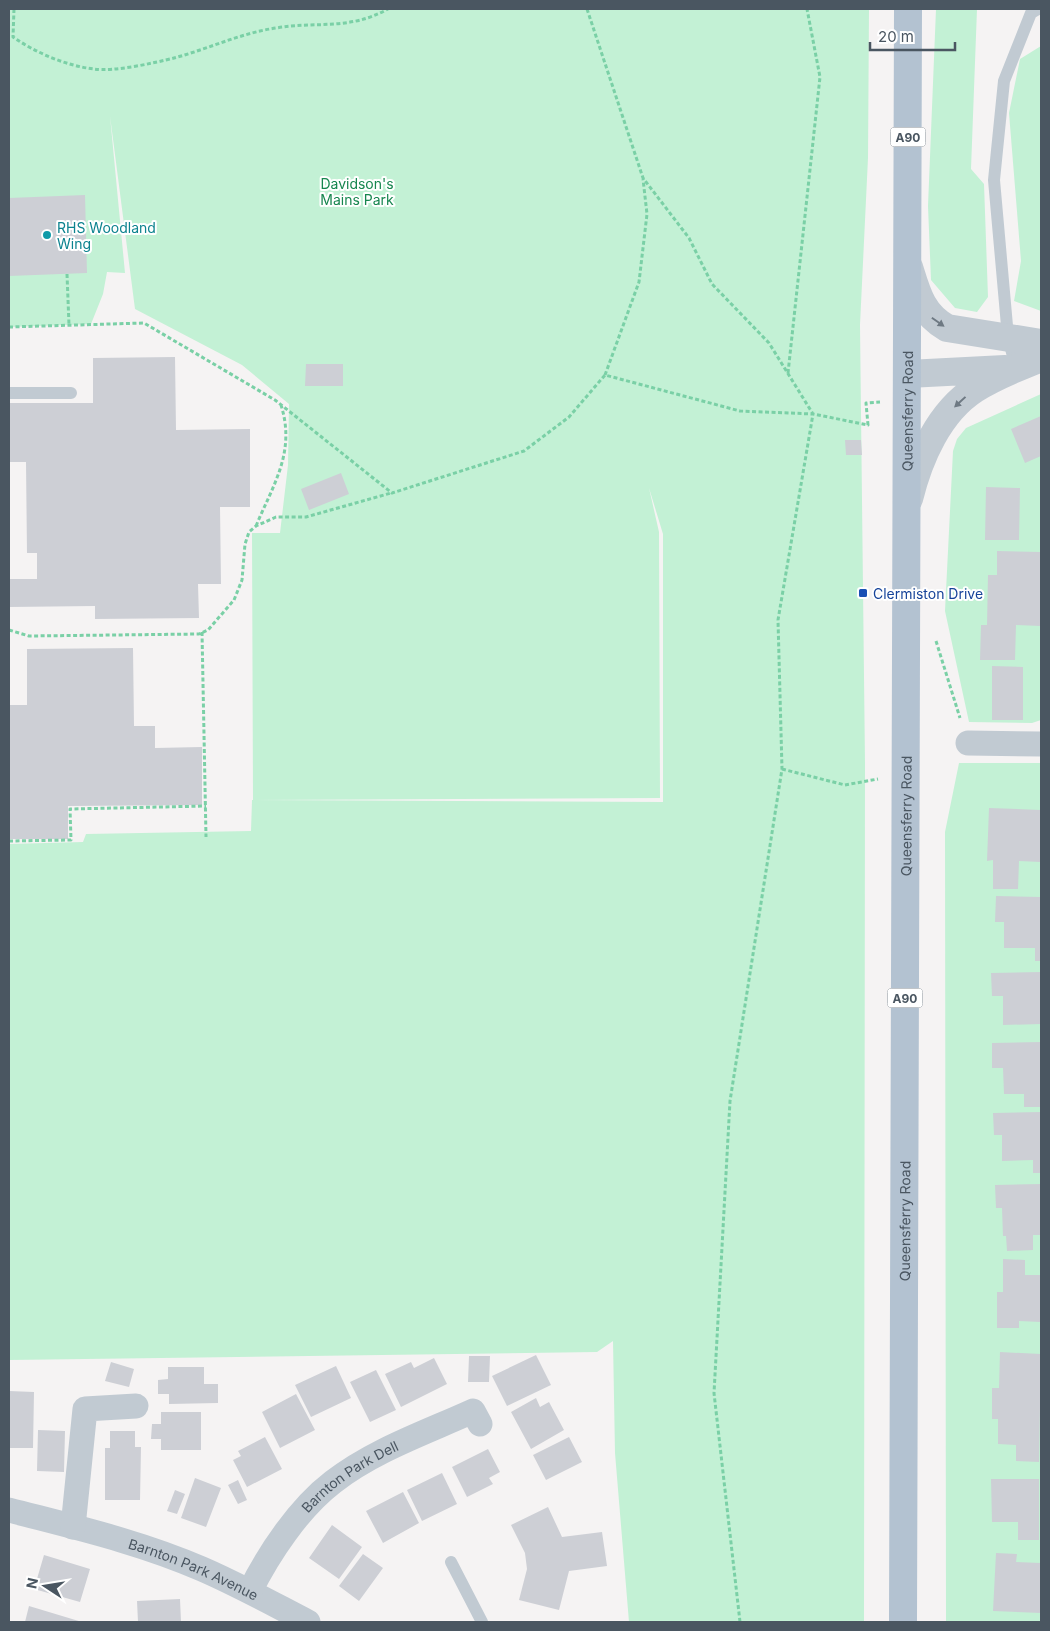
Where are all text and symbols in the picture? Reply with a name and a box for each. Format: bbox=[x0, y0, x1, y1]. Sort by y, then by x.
scale bar bbox=[870, 20, 955, 52]
text: 20 m bbox=[878, 27, 914, 46]
road number: A90 bbox=[890, 128, 926, 146]
park label: Davidson's Mains Park bbox=[320, 175, 394, 208]
place label: RHS Woodland Wing bbox=[57, 219, 156, 252]
marker: RHS Woodland Wing bbox=[41, 229, 53, 241]
one-way arrow bbox=[931, 317, 945, 327]
street label: Queensferry Road bbox=[898, 351, 915, 471]
one-way arrow bbox=[954, 396, 966, 408]
place label: Clermiston Drive bbox=[873, 585, 983, 602]
marker: Clermiston Drive bbox=[857, 587, 869, 599]
street label: Queensferry Road bbox=[897, 756, 914, 876]
road number: A90 bbox=[888, 988, 922, 1008]
street label: Queensferry Road bbox=[896, 1161, 913, 1281]
street label: Barnton Park Dell bbox=[297, 1437, 401, 1516]
street label: Barnton Park Avenue bbox=[127, 1534, 261, 1603]
north arrow bbox=[20, 1561, 70, 1611]
text: N bbox=[22, 1576, 41, 1590]

